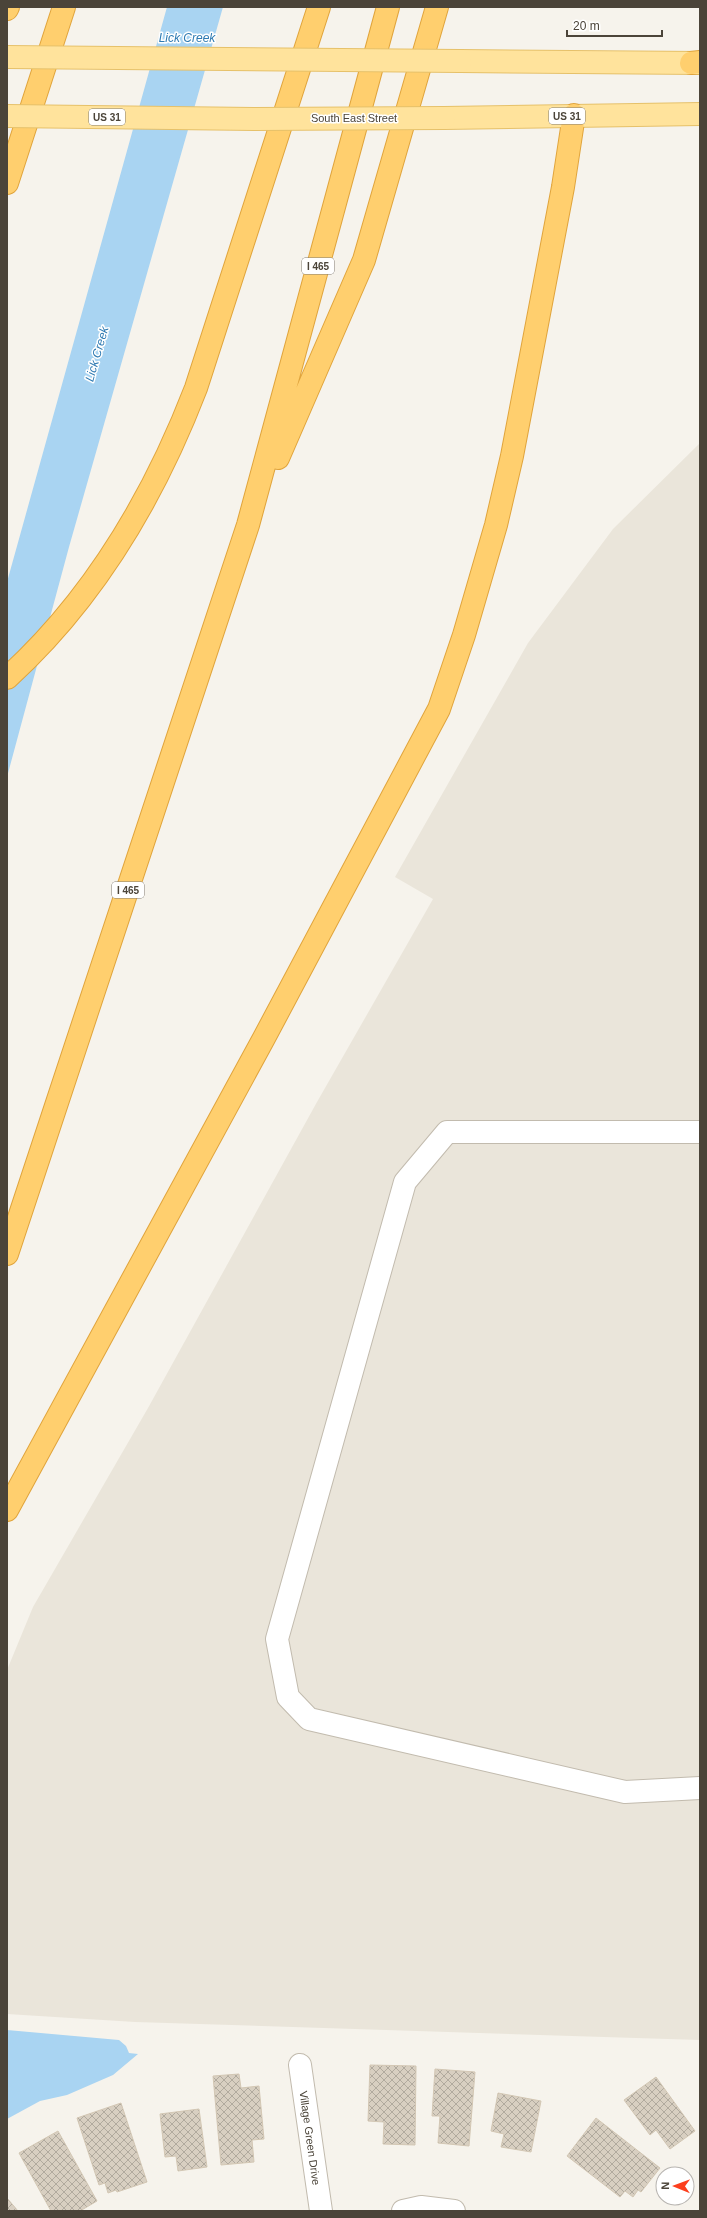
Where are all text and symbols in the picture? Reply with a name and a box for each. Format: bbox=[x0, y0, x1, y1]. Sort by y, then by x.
scale bar bbox=[567, 12, 662, 38]
text: 20 m bbox=[573, 19, 600, 33]
water label: Lick Creek bbox=[159, 31, 216, 45]
road number: US 31 bbox=[549, 108, 585, 124]
road number: US 31 bbox=[89, 109, 125, 125]
street label: South East Street bbox=[311, 112, 397, 124]
road number: I 465 bbox=[302, 258, 334, 274]
water label: Lick Creek bbox=[82, 324, 112, 383]
road number: I 465 bbox=[112, 882, 144, 898]
street label: Village Green Drive bbox=[297, 2090, 323, 2186]
north arrow bbox=[655, 2166, 695, 2206]
text: N bbox=[659, 2182, 671, 2190]

